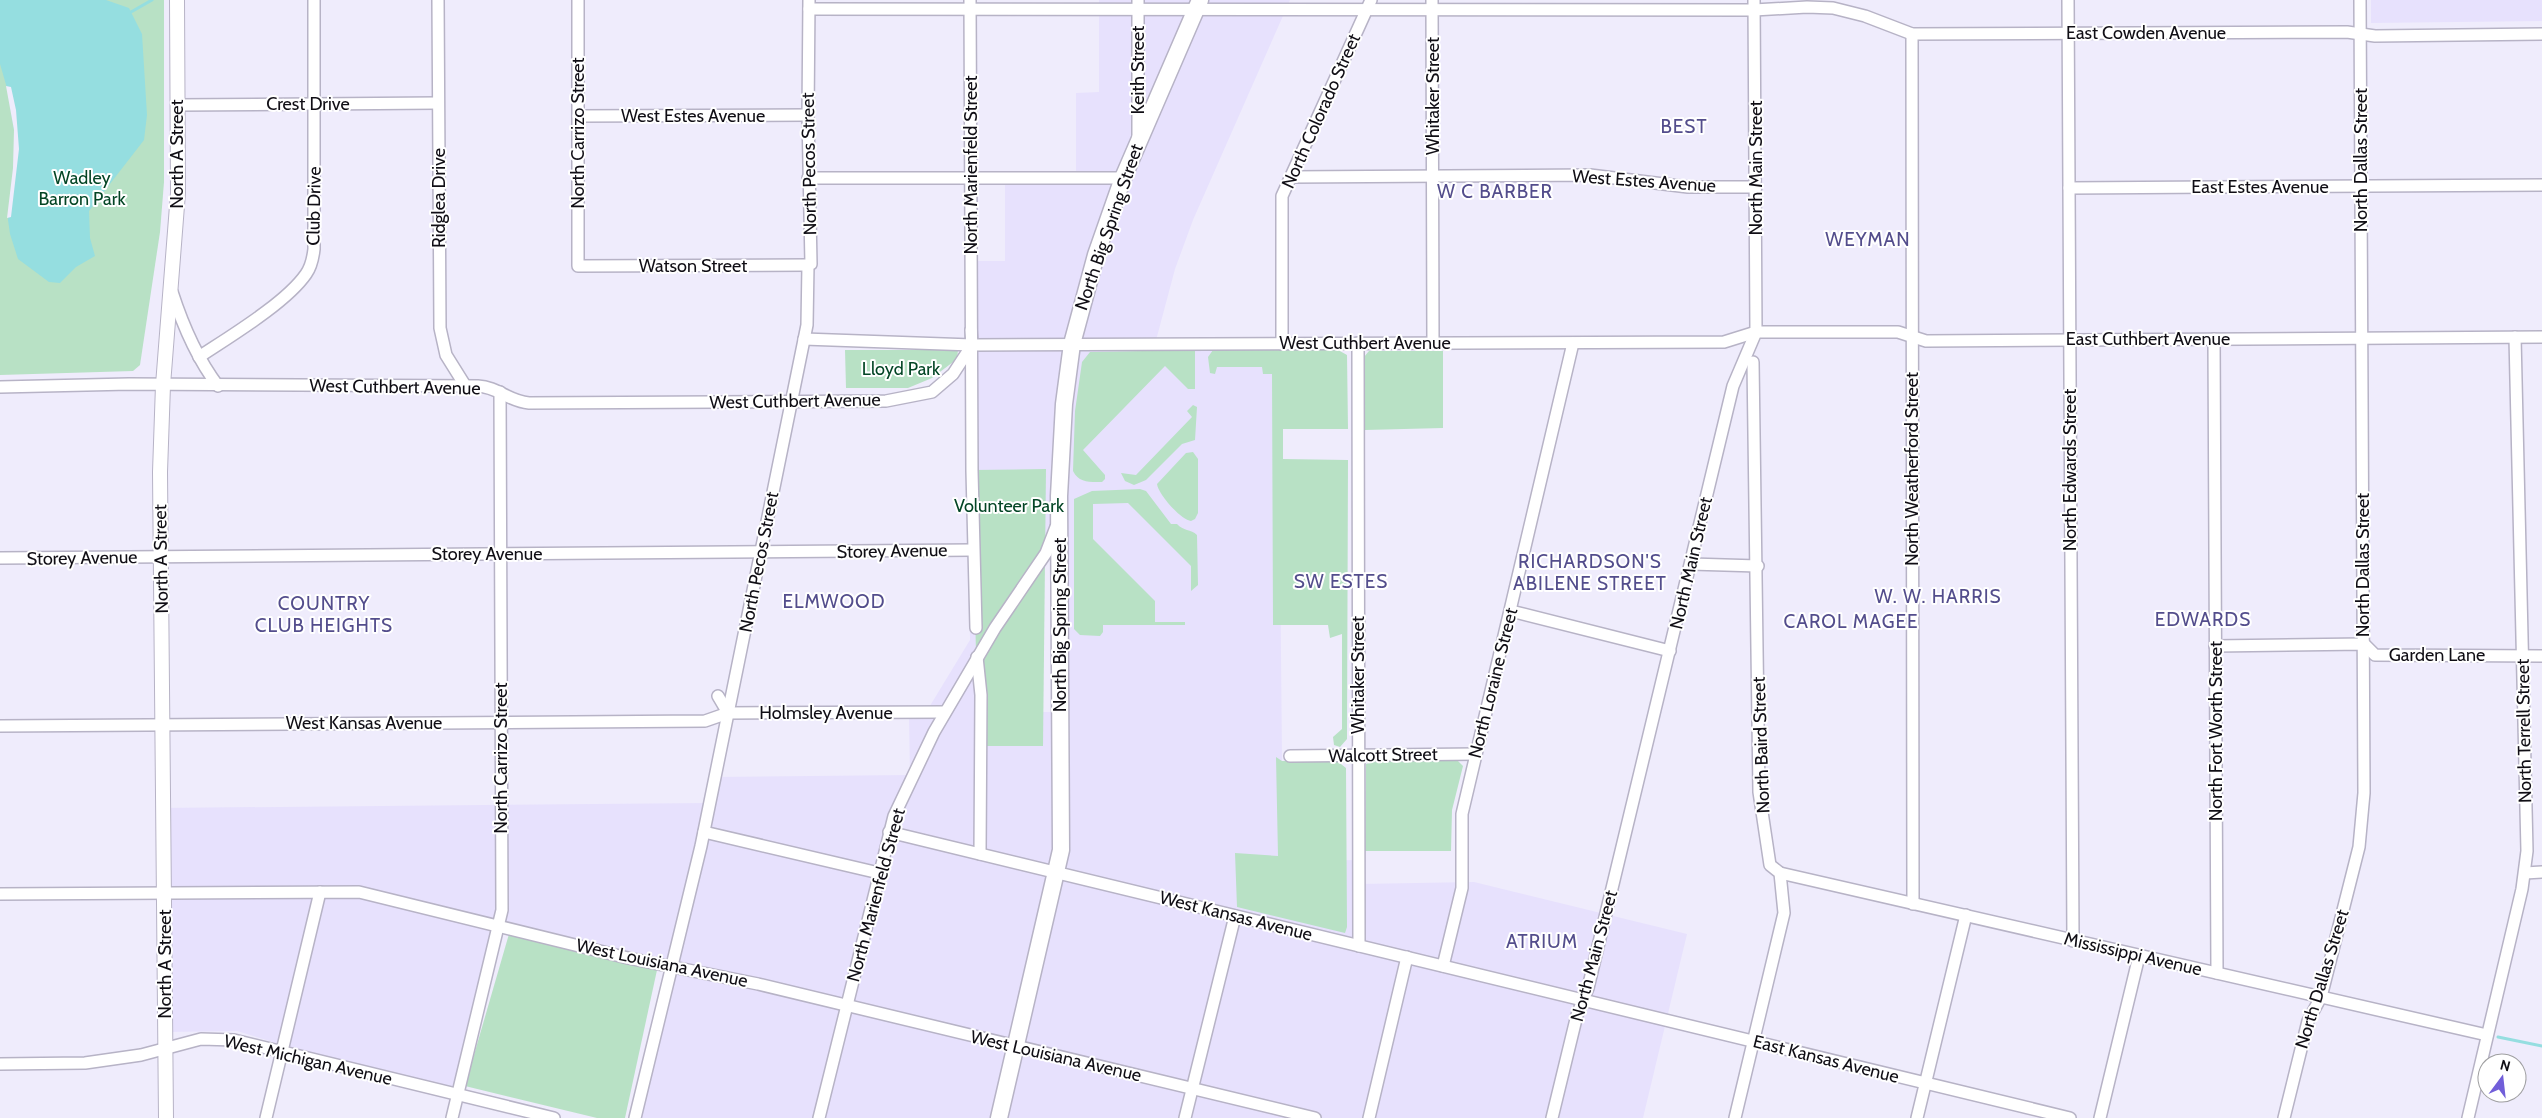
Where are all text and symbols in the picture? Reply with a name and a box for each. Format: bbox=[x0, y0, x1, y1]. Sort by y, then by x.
street label: East Cowden Avenue bbox=[2066, 22, 2226, 44]
street label: Keith Street bbox=[1127, 26, 1149, 114]
street label: North Colorado Street bbox=[1277, 30, 1365, 192]
street label: Whitaker Street bbox=[1422, 37, 1444, 155]
street label: North Carrizo Street bbox=[567, 57, 589, 209]
street label: North Marienfeld Street bbox=[960, 75, 982, 255]
street label: North Dallas Street bbox=[2350, 88, 2372, 232]
street label: North Pecos Street bbox=[797, 92, 821, 236]
street label: Crest Drive bbox=[266, 93, 350, 115]
street label: North A Street bbox=[166, 99, 188, 209]
street label: North Main Street bbox=[1745, 100, 1767, 236]
street label: West Estes Avenue bbox=[621, 105, 765, 127]
district label: BEST bbox=[1660, 115, 1708, 138]
street label: North Big Spring Street bbox=[1070, 141, 1148, 313]
street label: Ridglea Drive bbox=[428, 148, 450, 248]
street label: West Estes Avenue bbox=[1571, 165, 1717, 197]
street label: Club Drive bbox=[302, 166, 326, 246]
park label: Wadley Barron Park bbox=[39, 167, 126, 210]
street label: East Estes Avenue bbox=[2191, 176, 2329, 198]
district label: W C BARBER bbox=[1437, 180, 1553, 203]
district label: WEYMAN bbox=[1825, 228, 1911, 251]
street label: Watson Street bbox=[639, 255, 747, 277]
street label: East Cuthbert Avenue bbox=[2066, 328, 2230, 350]
street label: West Cuthbert Avenue bbox=[1279, 332, 1451, 354]
park label: Lloyd Park bbox=[862, 358, 941, 380]
street label: North Weatherford Street bbox=[1901, 372, 1923, 566]
street label: West Cuthbert Avenue bbox=[309, 375, 481, 399]
street label: West Cuthbert Avenue bbox=[709, 389, 881, 413]
street label: North Edwards Street bbox=[2059, 389, 2081, 551]
street label: North Pecos Street bbox=[735, 490, 783, 634]
street label: North Dallas Street bbox=[2352, 493, 2374, 637]
park label: Volunteer Park bbox=[954, 495, 1065, 517]
street label: North Main Street bbox=[1665, 495, 1717, 631]
street label: North A Street bbox=[149, 504, 173, 614]
street label: North Big Spring Street bbox=[1049, 538, 1071, 712]
street label: Storey Avenue bbox=[836, 539, 948, 563]
street label: Storey Avenue bbox=[432, 543, 542, 565]
street label: Storey Avenue bbox=[26, 546, 138, 570]
district label: RICHARDSON'S ABILENE STREET bbox=[1513, 550, 1667, 595]
district label: SW ESTES bbox=[1294, 570, 1388, 593]
district label: W. W. HARRIS bbox=[1874, 585, 2002, 608]
district label: ELMWOOD bbox=[782, 590, 886, 613]
district label: COUNTRY CLUB HEIGHTS bbox=[255, 592, 393, 637]
street label: North Loraine Street bbox=[1464, 606, 1522, 760]
district label: EDWARDS bbox=[2155, 608, 2251, 631]
district label: CAROL MAGEE bbox=[1783, 610, 1919, 633]
street label: Whitaker Street bbox=[1347, 616, 1369, 734]
street label: North Fort Worth Street bbox=[2205, 641, 2227, 821]
street label: Garden Lane bbox=[2389, 644, 2485, 666]
street label: North Terrell Street bbox=[2512, 659, 2536, 803]
street label: North Baird Street bbox=[1748, 676, 1774, 814]
street label: North Carrizo Street bbox=[490, 682, 512, 834]
street label: Holmsley Avenue bbox=[759, 702, 893, 724]
street label: West Kansas Avenue bbox=[286, 712, 442, 734]
street label: Walcott Street bbox=[1328, 743, 1438, 767]
street label: North Marienfeld Street bbox=[842, 806, 910, 984]
street label: West Kansas Avenue bbox=[1157, 886, 1315, 946]
street label: North Main Street bbox=[1566, 888, 1622, 1024]
street label: North Dallas Street bbox=[2290, 907, 2354, 1051]
street label: North A Street bbox=[154, 909, 176, 1019]
street label: Mississippi Avenue bbox=[2062, 927, 2204, 981]
district label: ATRIUM bbox=[1506, 930, 1578, 953]
street label: West Louisiana Avenue bbox=[574, 934, 750, 992]
street label: West Louisiana Avenue bbox=[968, 1026, 1144, 1086]
street label: West Michigan Avenue bbox=[222, 1030, 394, 1090]
street label: East Kansas Avenue bbox=[1751, 1030, 1901, 1088]
north arrow bbox=[2477, 1053, 2527, 1103]
text: N bbox=[2498, 1055, 2512, 1075]

